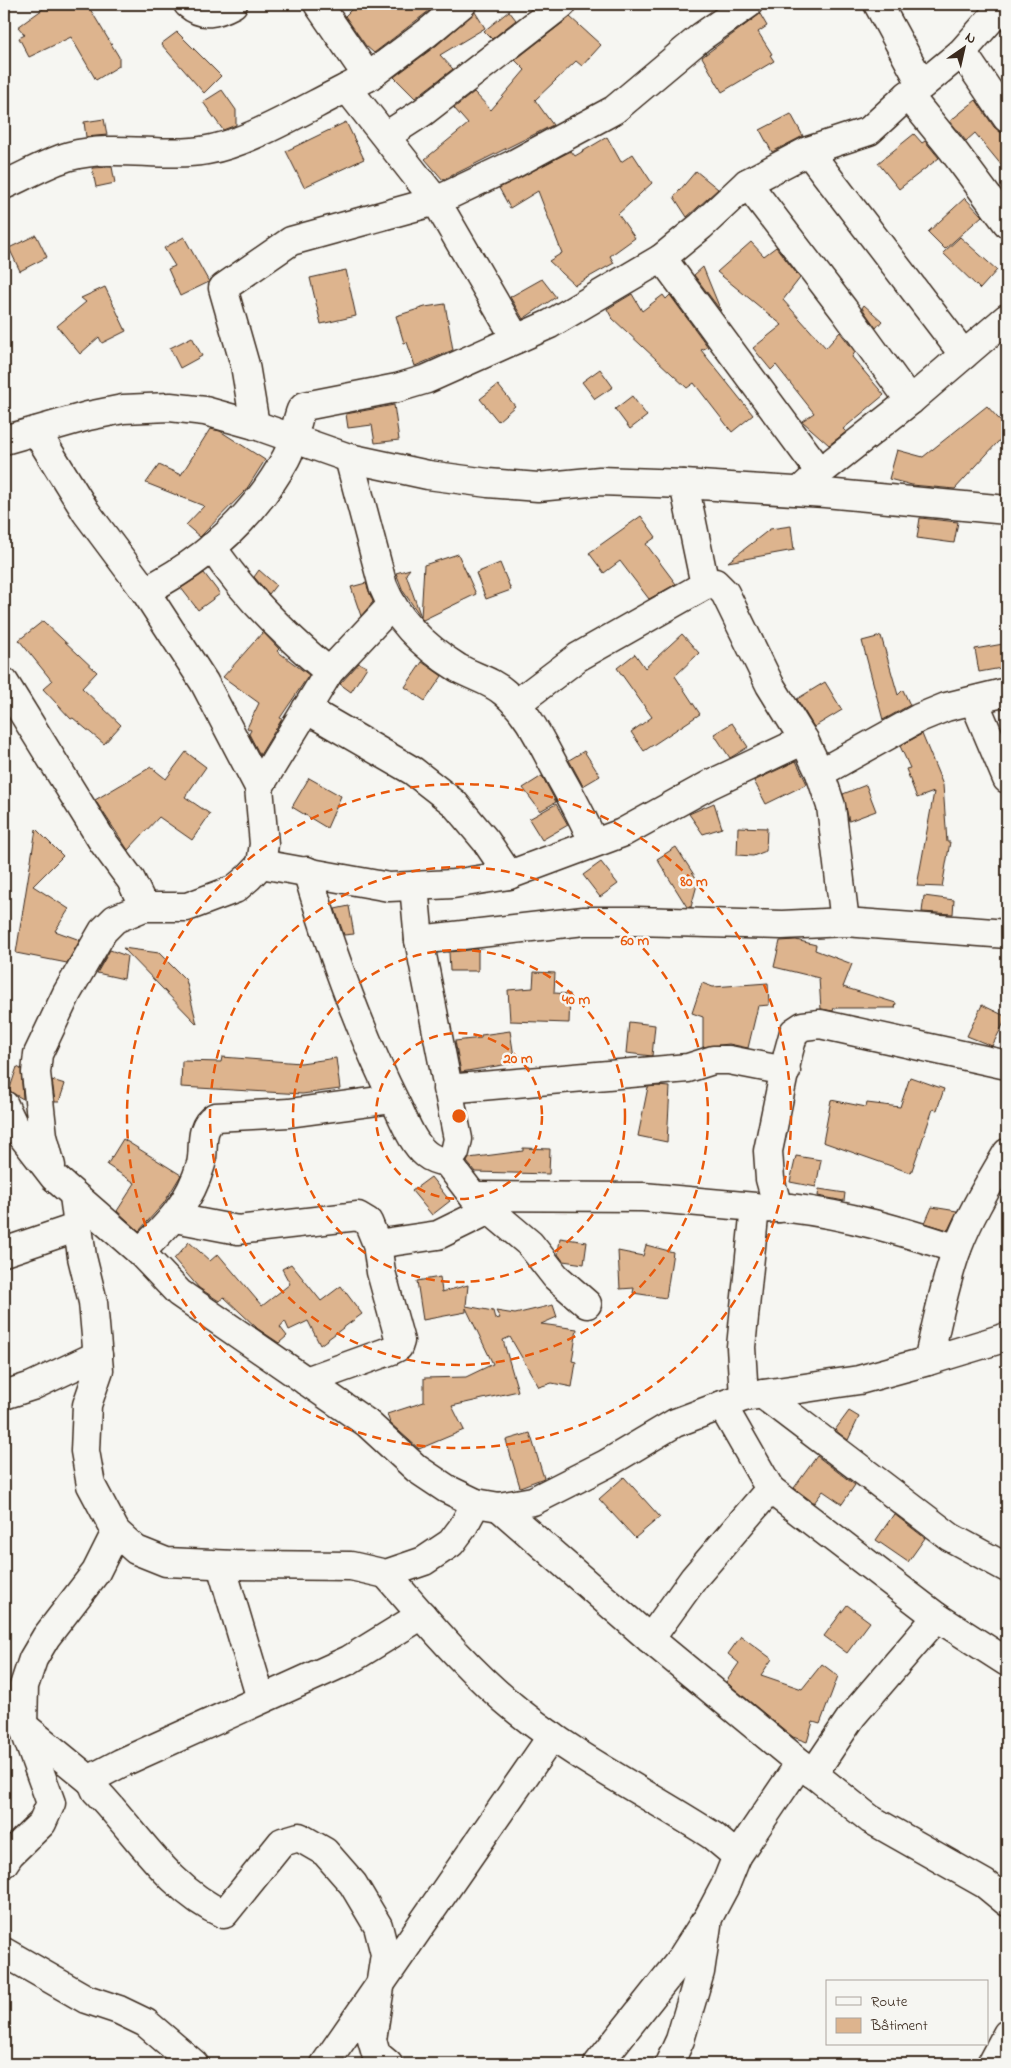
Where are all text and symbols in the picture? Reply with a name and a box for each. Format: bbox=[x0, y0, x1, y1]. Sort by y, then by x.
north arrow bbox=[938, 22, 988, 72]
text: N bbox=[961, 27, 980, 50]
text: 80 m bbox=[679, 871, 708, 893]
text: 60 m bbox=[620, 930, 650, 952]
text: 40 m bbox=[561, 989, 590, 1011]
text: 20 m bbox=[502, 1048, 533, 1070]
centre of rings bbox=[450, 1107, 468, 1125]
legend bbox=[826, 1980, 988, 2046]
text: Route bbox=[871, 1991, 908, 2013]
text: Bâtiment bbox=[870, 2015, 928, 2037]

